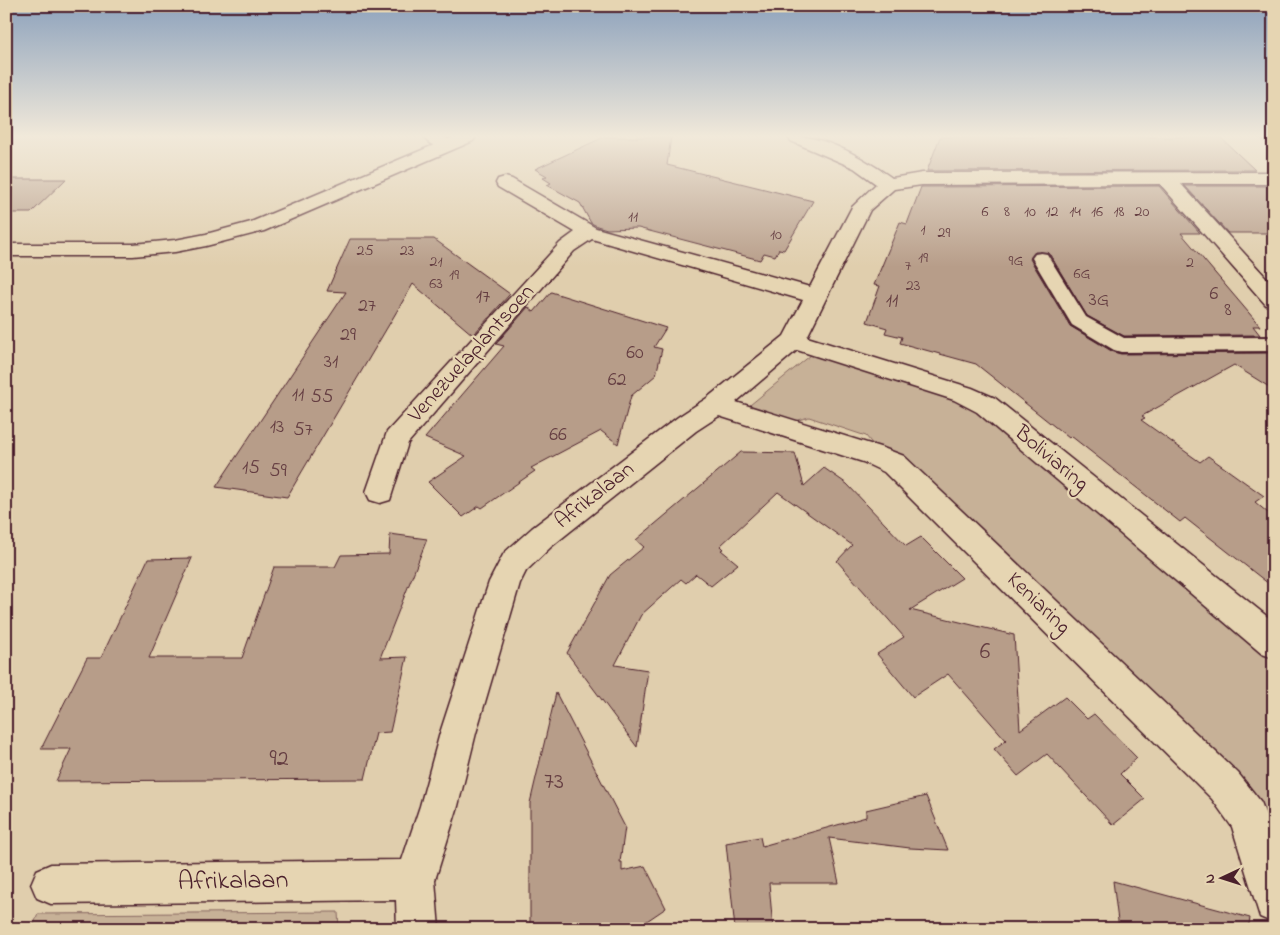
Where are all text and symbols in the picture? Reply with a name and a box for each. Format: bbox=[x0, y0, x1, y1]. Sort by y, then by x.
house number: 6 bbox=[981, 200, 989, 224]
house number: 8 bbox=[1004, 200, 1010, 224]
house number: 10 bbox=[1024, 200, 1036, 224]
house number: 12 bbox=[1045, 200, 1059, 224]
house number: 14 bbox=[1069, 200, 1081, 224]
house number: 16 bbox=[1091, 200, 1103, 224]
house number: 18 bbox=[1113, 200, 1125, 224]
house number: 20 bbox=[1135, 200, 1150, 224]
house number: 11 bbox=[628, 205, 638, 229]
house number: 1 bbox=[920, 218, 926, 242]
house number: 29 bbox=[938, 221, 951, 245]
house number: 10 bbox=[770, 223, 782, 247]
house number: 25 bbox=[356, 239, 374, 263]
house number: 23 bbox=[400, 239, 414, 263]
house number: 19 bbox=[918, 246, 928, 270]
house number: 9G bbox=[1009, 249, 1023, 273]
house number: 21 bbox=[429, 250, 443, 274]
house number: 2 bbox=[1186, 251, 1194, 275]
house number: 7 bbox=[905, 254, 912, 278]
house number: 6G bbox=[1073, 262, 1091, 286]
house number: 19 bbox=[449, 263, 459, 287]
house number: 63 bbox=[429, 272, 443, 296]
house number: 23 bbox=[906, 274, 920, 298]
street label: Venezuelaplantsoen bbox=[400, 278, 543, 431]
house number: 6 bbox=[1210, 280, 1219, 309]
house number: 17 bbox=[476, 283, 490, 312]
house number: 3G bbox=[1089, 286, 1109, 315]
house number: 11 bbox=[886, 287, 898, 316]
house number: 27 bbox=[358, 292, 376, 321]
house number: 8 bbox=[1224, 296, 1232, 325]
house number: 29 bbox=[340, 321, 356, 350]
house number: 60 bbox=[626, 339, 644, 368]
house number: 31 bbox=[324, 348, 338, 377]
house number: 62 bbox=[608, 366, 626, 395]
house number: 11 bbox=[292, 381, 304, 410]
house number: 55 bbox=[311, 383, 333, 412]
house number: 13 bbox=[270, 413, 284, 442]
house number: 57 bbox=[293, 416, 313, 445]
street label: Boliviaring bbox=[1005, 417, 1095, 501]
house number: 66 bbox=[549, 421, 567, 450]
house number: 15 bbox=[242, 454, 260, 483]
street label: Afrikalaan bbox=[548, 455, 642, 537]
house number: 59 bbox=[269, 457, 287, 486]
street label: Keniaring bbox=[998, 565, 1078, 644]
house number: 6 bbox=[980, 635, 991, 670]
house number: 92 bbox=[269, 742, 289, 777]
house number: 73 bbox=[544, 765, 564, 800]
north arrow bbox=[1198, 852, 1248, 902]
street label: Afrikalaan bbox=[177, 862, 289, 902]
text: N bbox=[1200, 873, 1221, 884]

